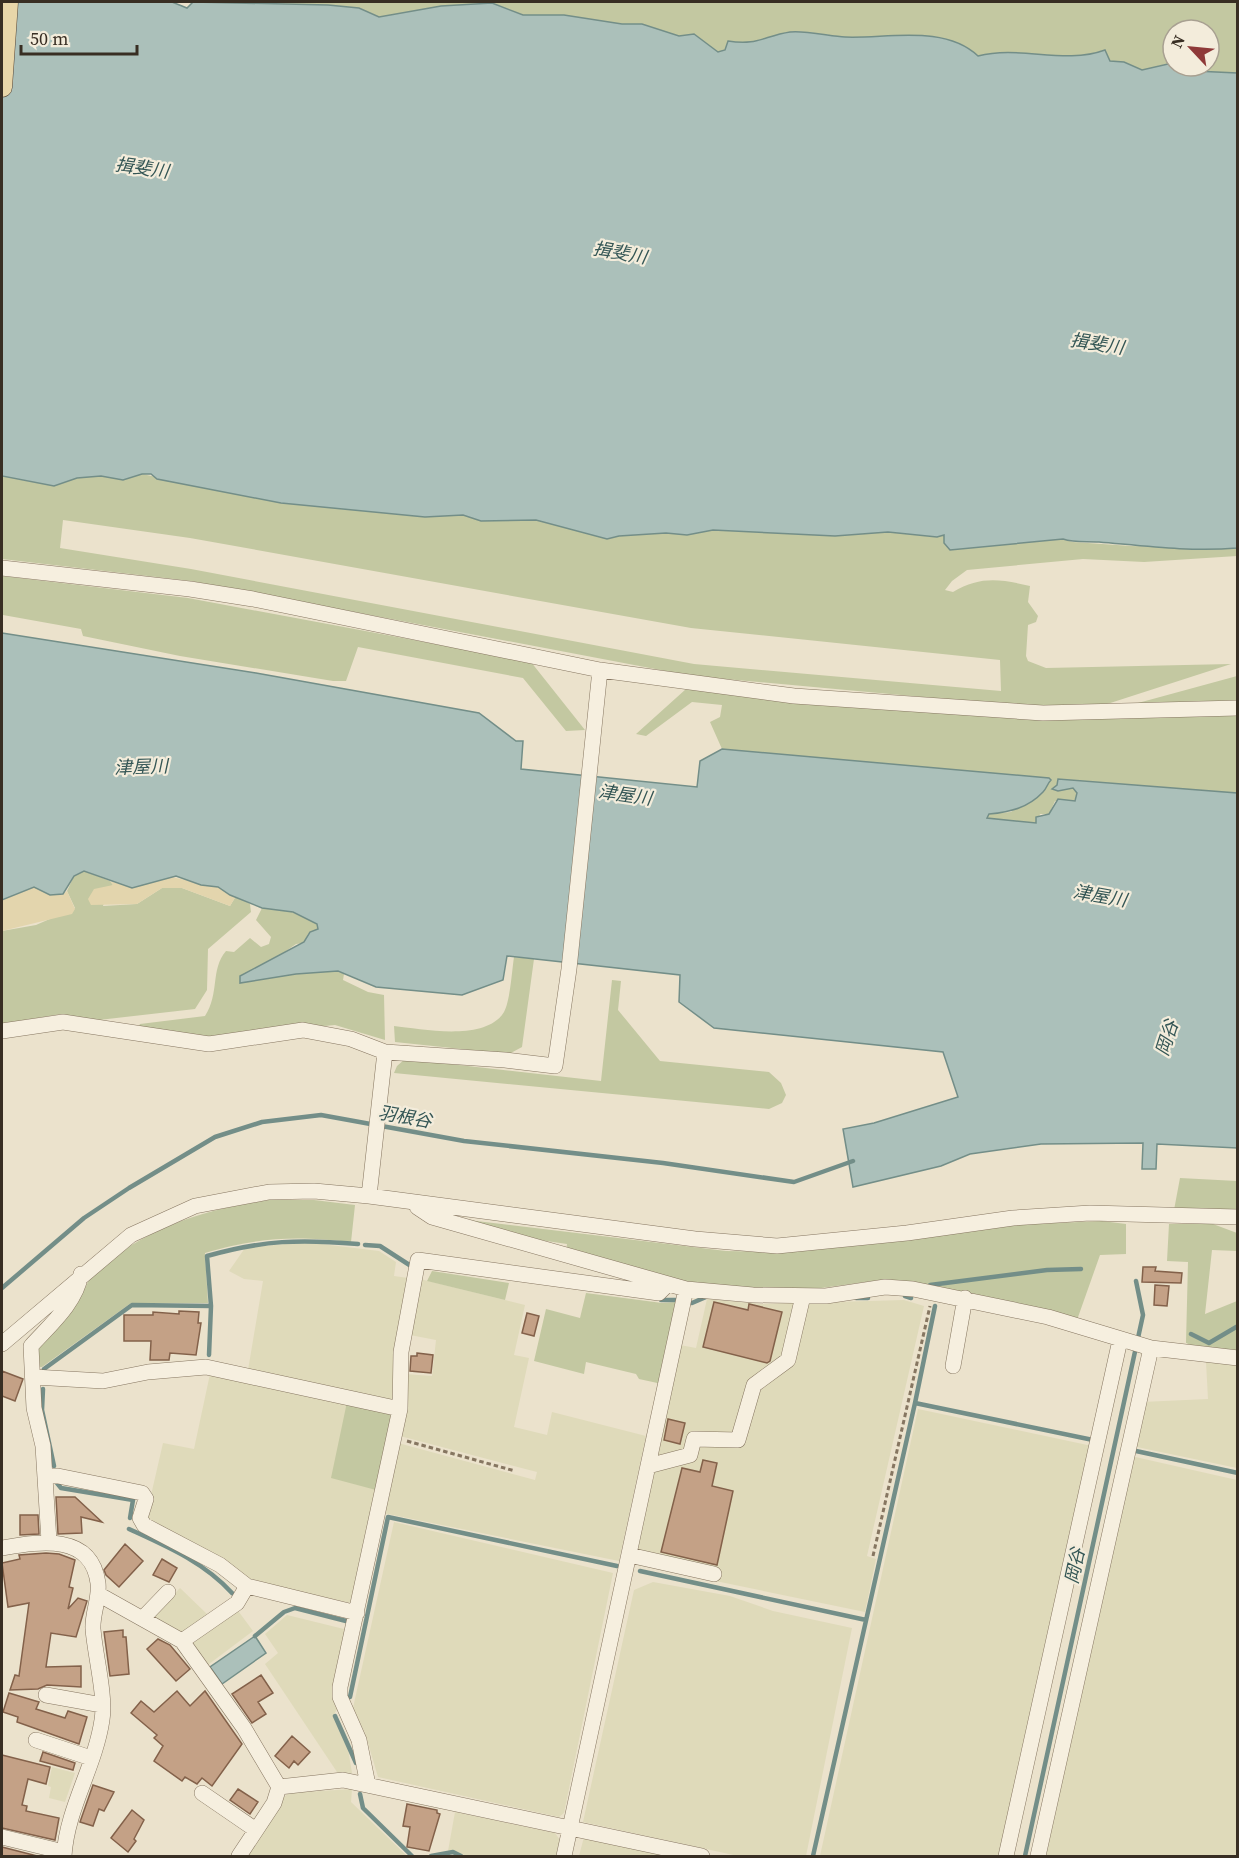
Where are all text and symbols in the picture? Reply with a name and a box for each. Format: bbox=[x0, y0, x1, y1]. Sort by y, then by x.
scale bar bbox=[21, 18, 136, 56]
north arrow bbox=[1161, 18, 1221, 78]
text: 50 m bbox=[30, 26, 68, 51]
text: N bbox=[1165, 31, 1190, 51]
water label: 揖斐川 bbox=[114, 151, 173, 184]
water label: 揖斐川 bbox=[591, 236, 651, 270]
water label: 揖斐川 bbox=[1068, 327, 1128, 360]
water label: 津屋川 bbox=[114, 753, 170, 780]
water label: 津屋川 bbox=[597, 778, 656, 811]
water label: 津屋川 bbox=[1071, 879, 1131, 913]
water label: 岡谷 bbox=[1149, 1015, 1185, 1059]
water label: 羽根谷 bbox=[376, 1100, 436, 1134]
water label: 岡谷 bbox=[1059, 1544, 1091, 1586]

